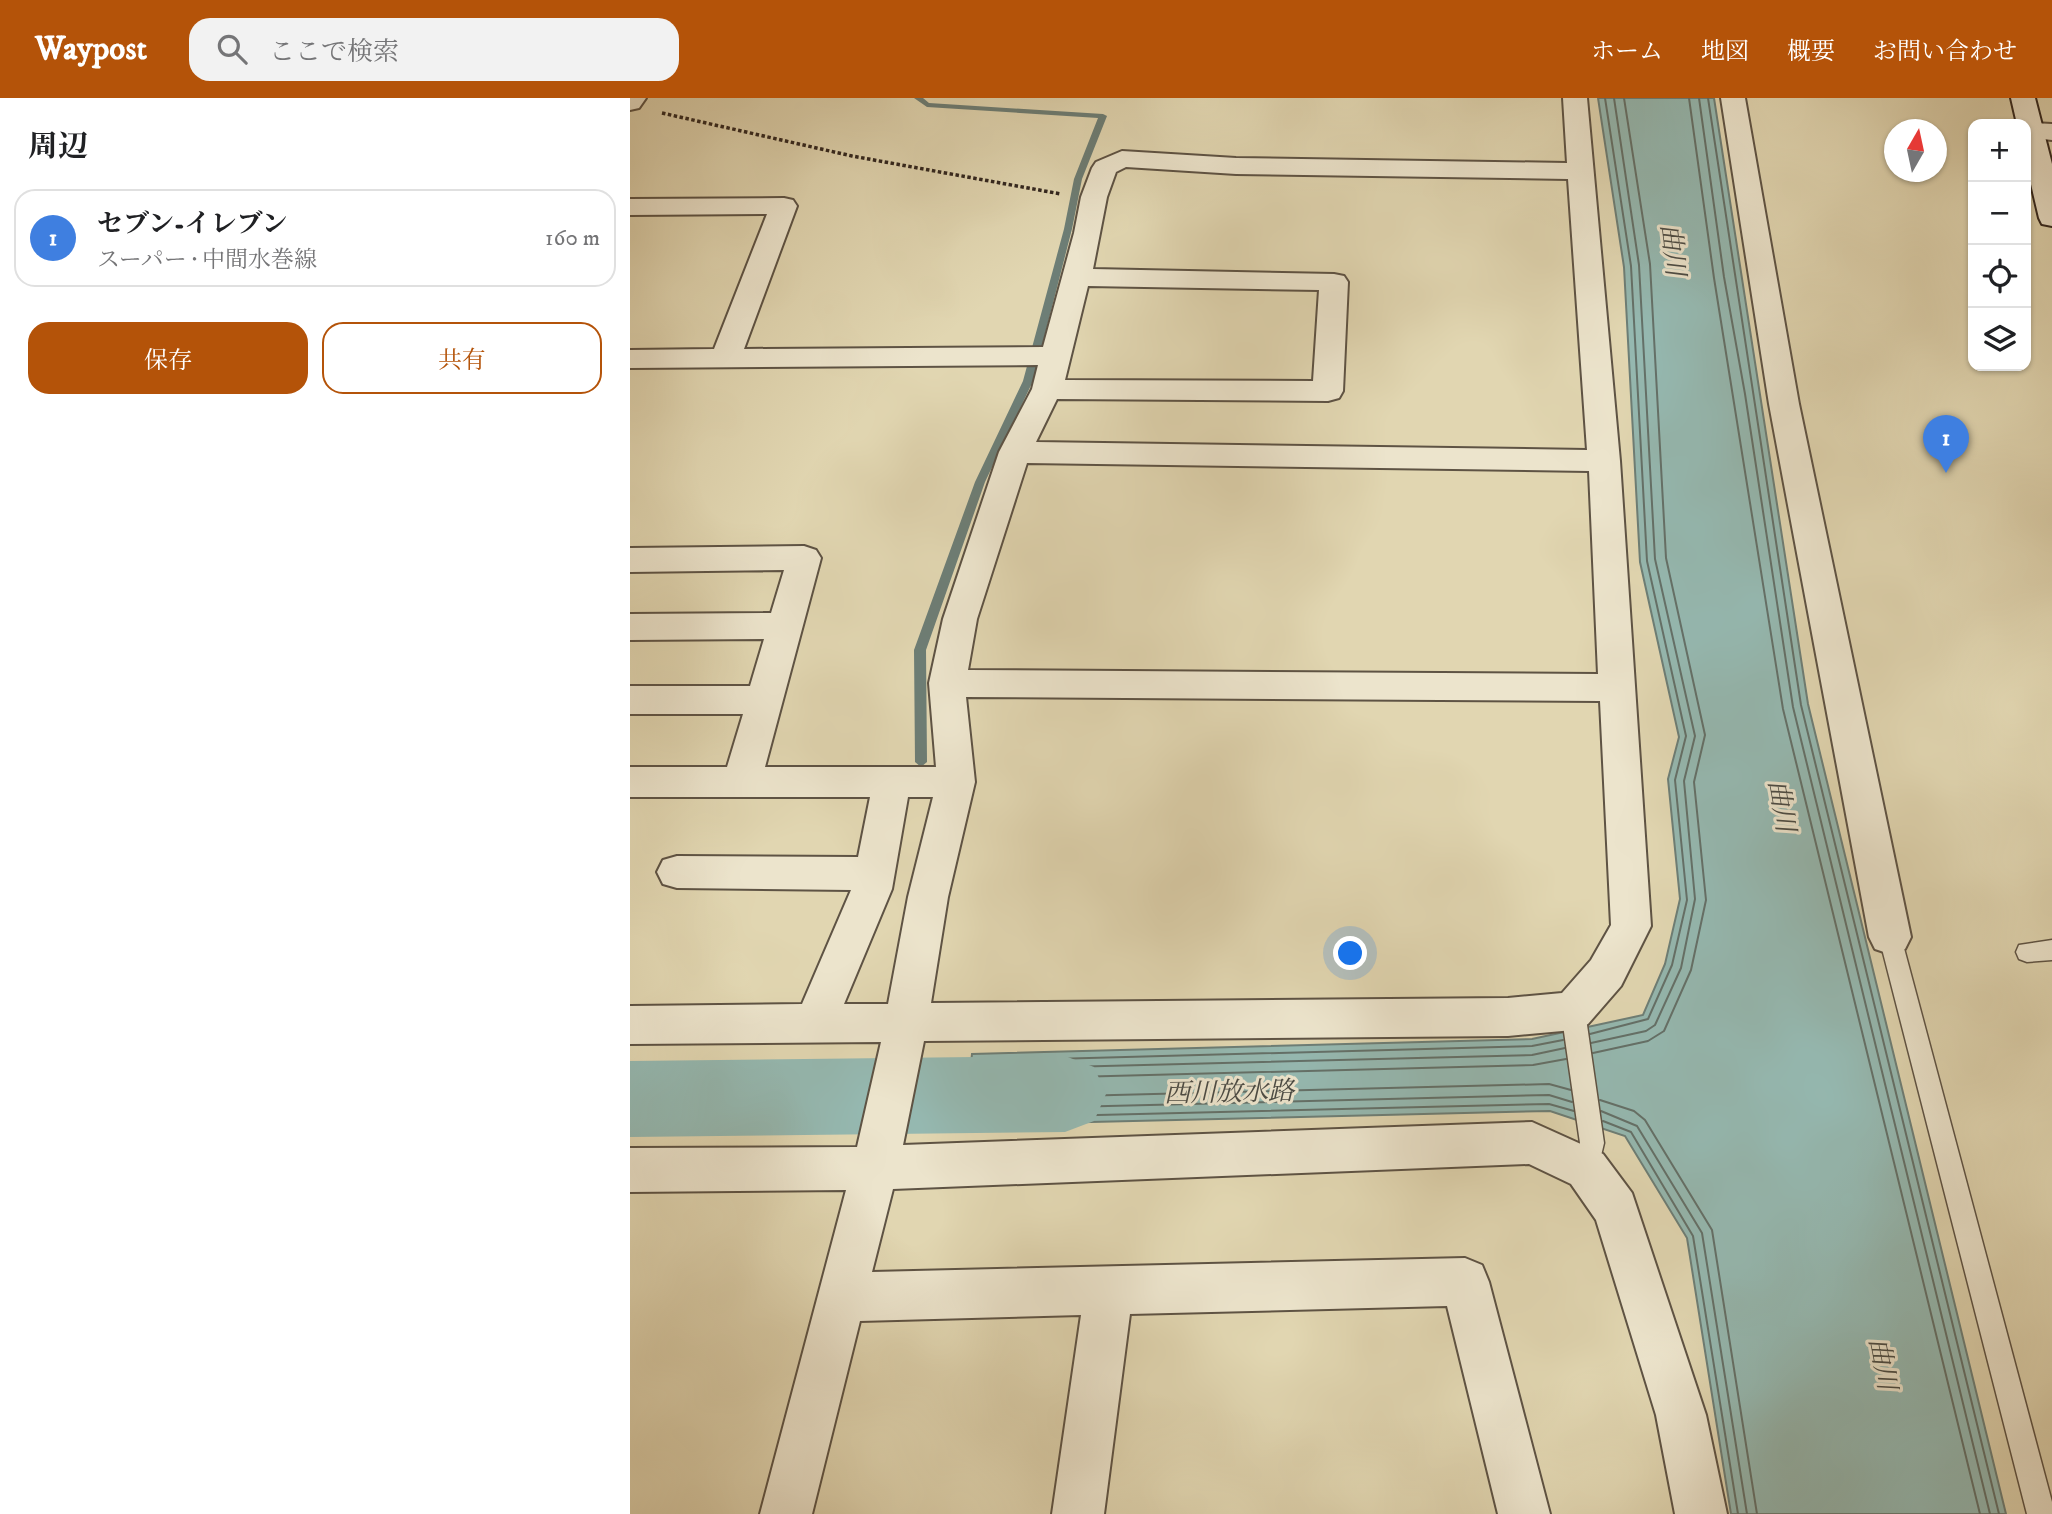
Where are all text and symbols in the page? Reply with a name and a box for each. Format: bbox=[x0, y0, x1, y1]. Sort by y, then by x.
search box bbox=[189, 18, 679, 81]
text: Waypost bbox=[35, 29, 147, 70]
icon: search bbox=[213, 30, 251, 68]
text: ここで検索 bbox=[269, 36, 399, 69]
text: ホーム bbox=[1591, 37, 1663, 67]
text: 地図 bbox=[1701, 37, 1749, 67]
text: 概要 bbox=[1787, 37, 1835, 67]
text: お問い合わせ bbox=[1873, 37, 2017, 67]
north arrow bbox=[1884, 119, 1947, 182]
map controls bbox=[1968, 119, 2031, 371]
button: + bbox=[1968, 119, 2031, 182]
text: 周辺 bbox=[28, 129, 88, 166]
button: − bbox=[1968, 182, 2031, 245]
text: セブン-イレブン bbox=[97, 208, 287, 241]
water label: 曲川 bbox=[1652, 222, 1692, 281]
text: 1 bbox=[49, 224, 57, 253]
text: 160 m bbox=[545, 224, 600, 253]
button: locate bbox=[1968, 245, 2031, 308]
text: スーパー · 中間水巻線 bbox=[97, 246, 317, 275]
button: layers bbox=[1968, 308, 2031, 371]
button: 保存 bbox=[28, 322, 308, 394]
button: 共有 bbox=[322, 322, 602, 394]
pin: 1 bbox=[1923, 415, 1969, 473]
water label: 曲川 bbox=[1760, 778, 1802, 837]
your location bbox=[1333, 936, 1367, 970]
water label: 西川放水路 bbox=[1164, 1075, 1296, 1111]
water label: 曲川 bbox=[1861, 1335, 1904, 1396]

